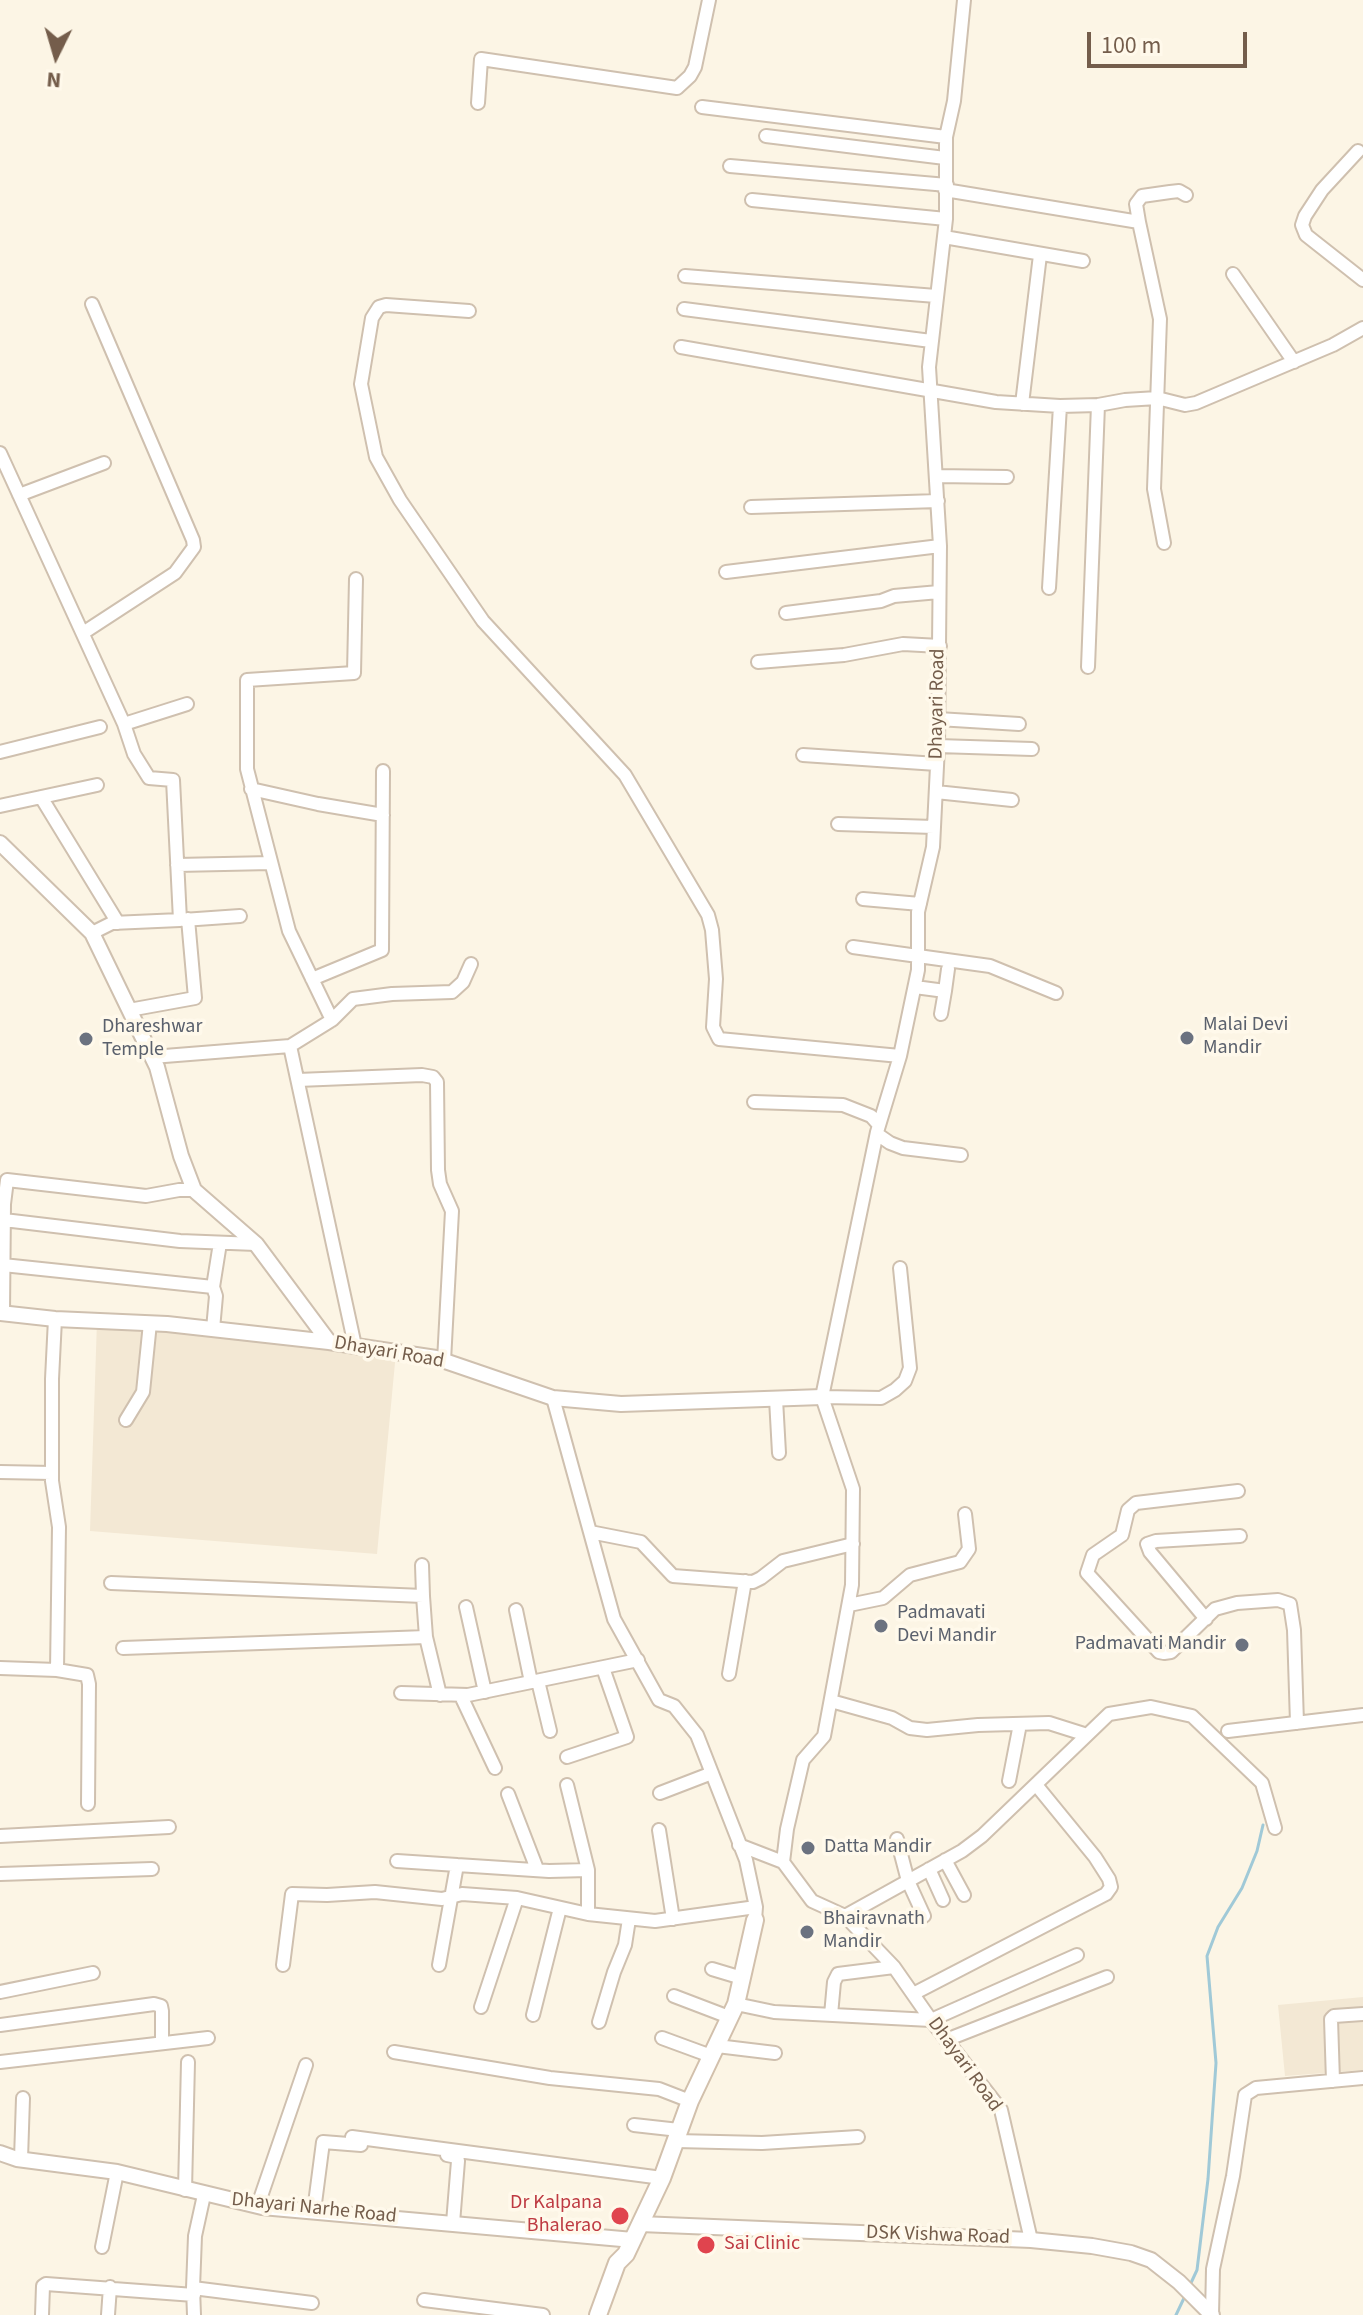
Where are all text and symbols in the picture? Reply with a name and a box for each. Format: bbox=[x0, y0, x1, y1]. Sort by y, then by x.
north arrow bbox=[16, 16, 96, 96]
scale bar bbox=[1091, 16, 1251, 66]
text: 100 m bbox=[1101, 28, 1161, 63]
text: N bbox=[45, 63, 63, 96]
street label: Dhayari Road bbox=[925, 648, 951, 760]
place label: Malai Devi Mandir bbox=[1203, 1014, 1288, 1061]
place label: Dhareshwar Temple bbox=[102, 1016, 202, 1063]
marker: Malai Devi Mandir bbox=[1178, 1029, 1196, 1047]
marker: Dhareshwar Temple bbox=[77, 1030, 95, 1048]
street label: Dhayari Road bbox=[332, 1332, 446, 1374]
place label: Padmavati Devi Mandir bbox=[897, 1602, 996, 1649]
marker: Padmavati Devi Mandir bbox=[872, 1617, 890, 1635]
place label: Padmavati Mandir bbox=[1075, 1633, 1226, 1657]
marker: Padmavati Mandir bbox=[1233, 1636, 1251, 1654]
place label: Datta Mandir bbox=[824, 1836, 931, 1860]
marker: Datta Mandir bbox=[799, 1839, 817, 1857]
place label: Bhairavnath Mandir bbox=[823, 1908, 925, 1955]
marker: Bhairavnath Mandir bbox=[798, 1923, 816, 1941]
street label: Dhayari Road bbox=[922, 2013, 1006, 2117]
street label: Dhayari Narhe Road bbox=[230, 2188, 398, 2230]
place label: Dr Kalpana Bhalerao bbox=[510, 2192, 602, 2239]
marker: Dr Kalpana Bhalerao bbox=[609, 2205, 631, 2227]
street label: DSK Vishwa Road bbox=[866, 2221, 1010, 2251]
place label: Sai Clinic bbox=[724, 2233, 800, 2257]
marker: Sai Clinic bbox=[695, 2234, 717, 2256]

